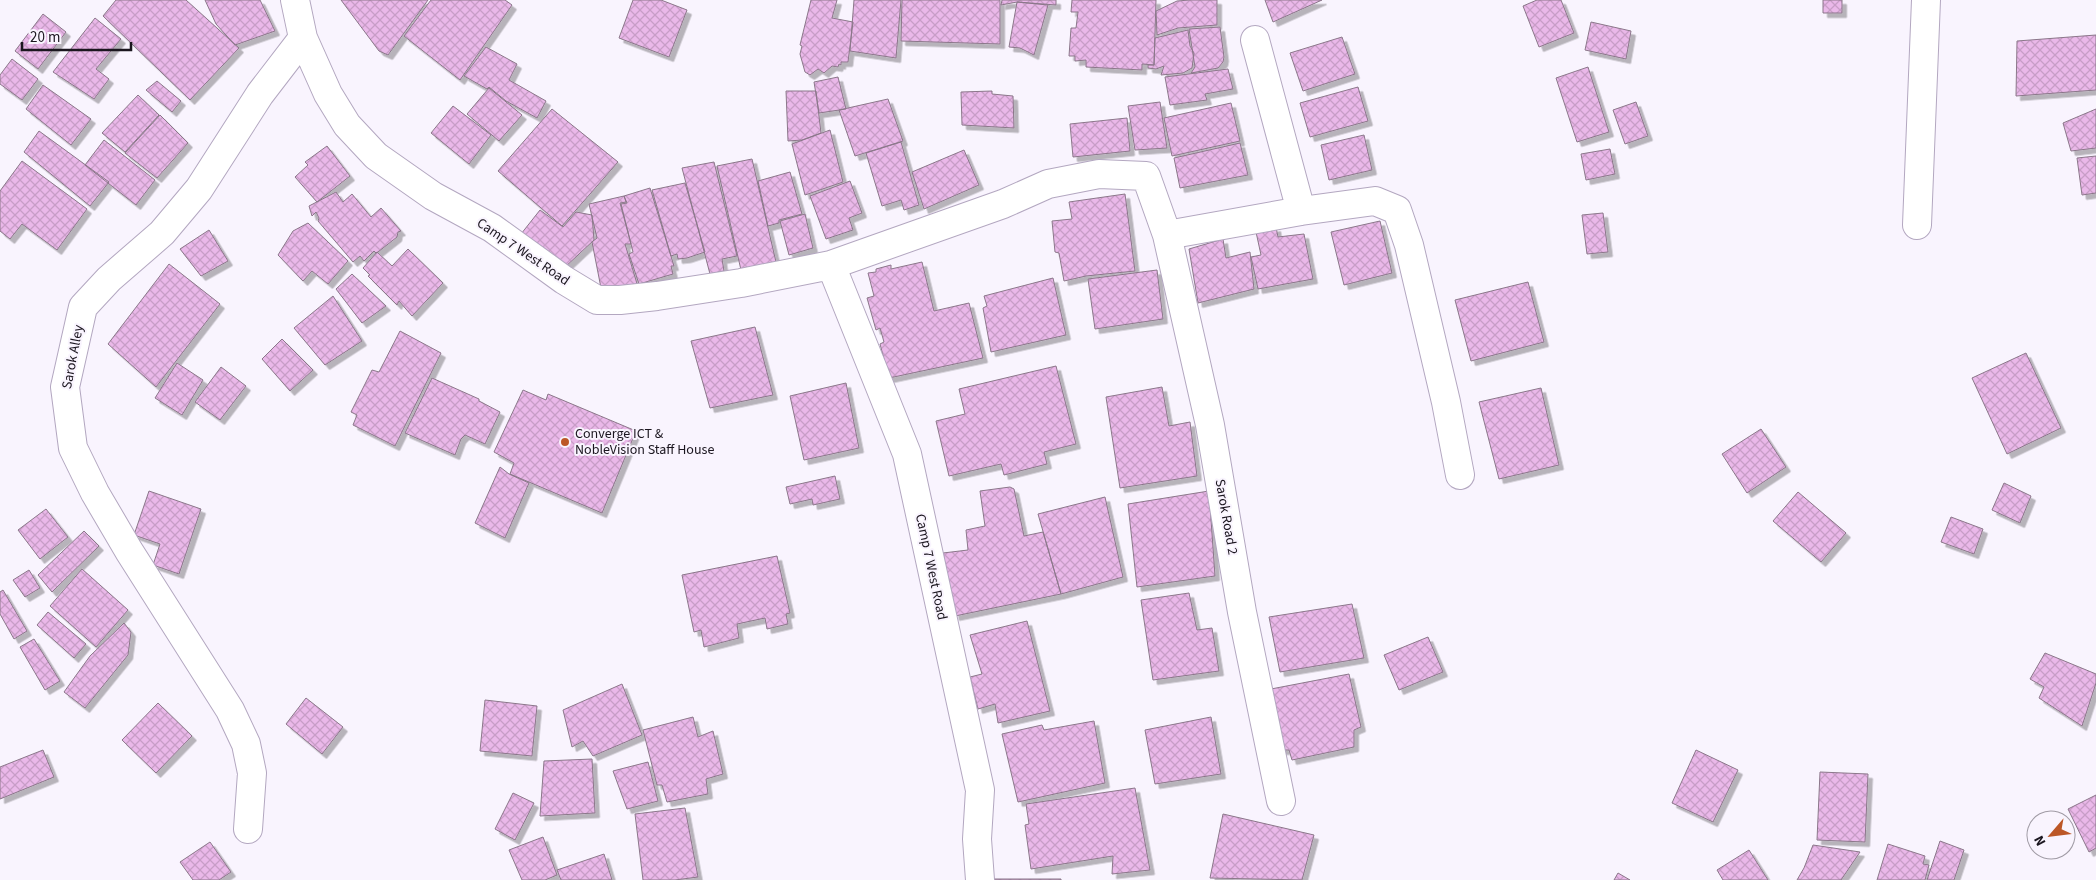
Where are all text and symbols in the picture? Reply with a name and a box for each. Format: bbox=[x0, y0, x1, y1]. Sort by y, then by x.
scale bar bbox=[22, 20, 131, 52]
text: 20 m bbox=[30, 27, 60, 48]
street label: Camp 7 West Road bbox=[473, 213, 573, 291]
street label: Sarok Alley bbox=[57, 323, 89, 391]
place label: Converge ICT & NobleVision Staff House bbox=[575, 424, 714, 460]
marker: Converge ICT & NobleVision Staff House bbox=[559, 436, 571, 448]
street label: Sarok Road 2 bbox=[1210, 478, 1242, 556]
street label: Camp 7 West Road bbox=[910, 512, 952, 622]
north arrow bbox=[2026, 810, 2076, 860]
text: N bbox=[2029, 832, 2051, 849]

